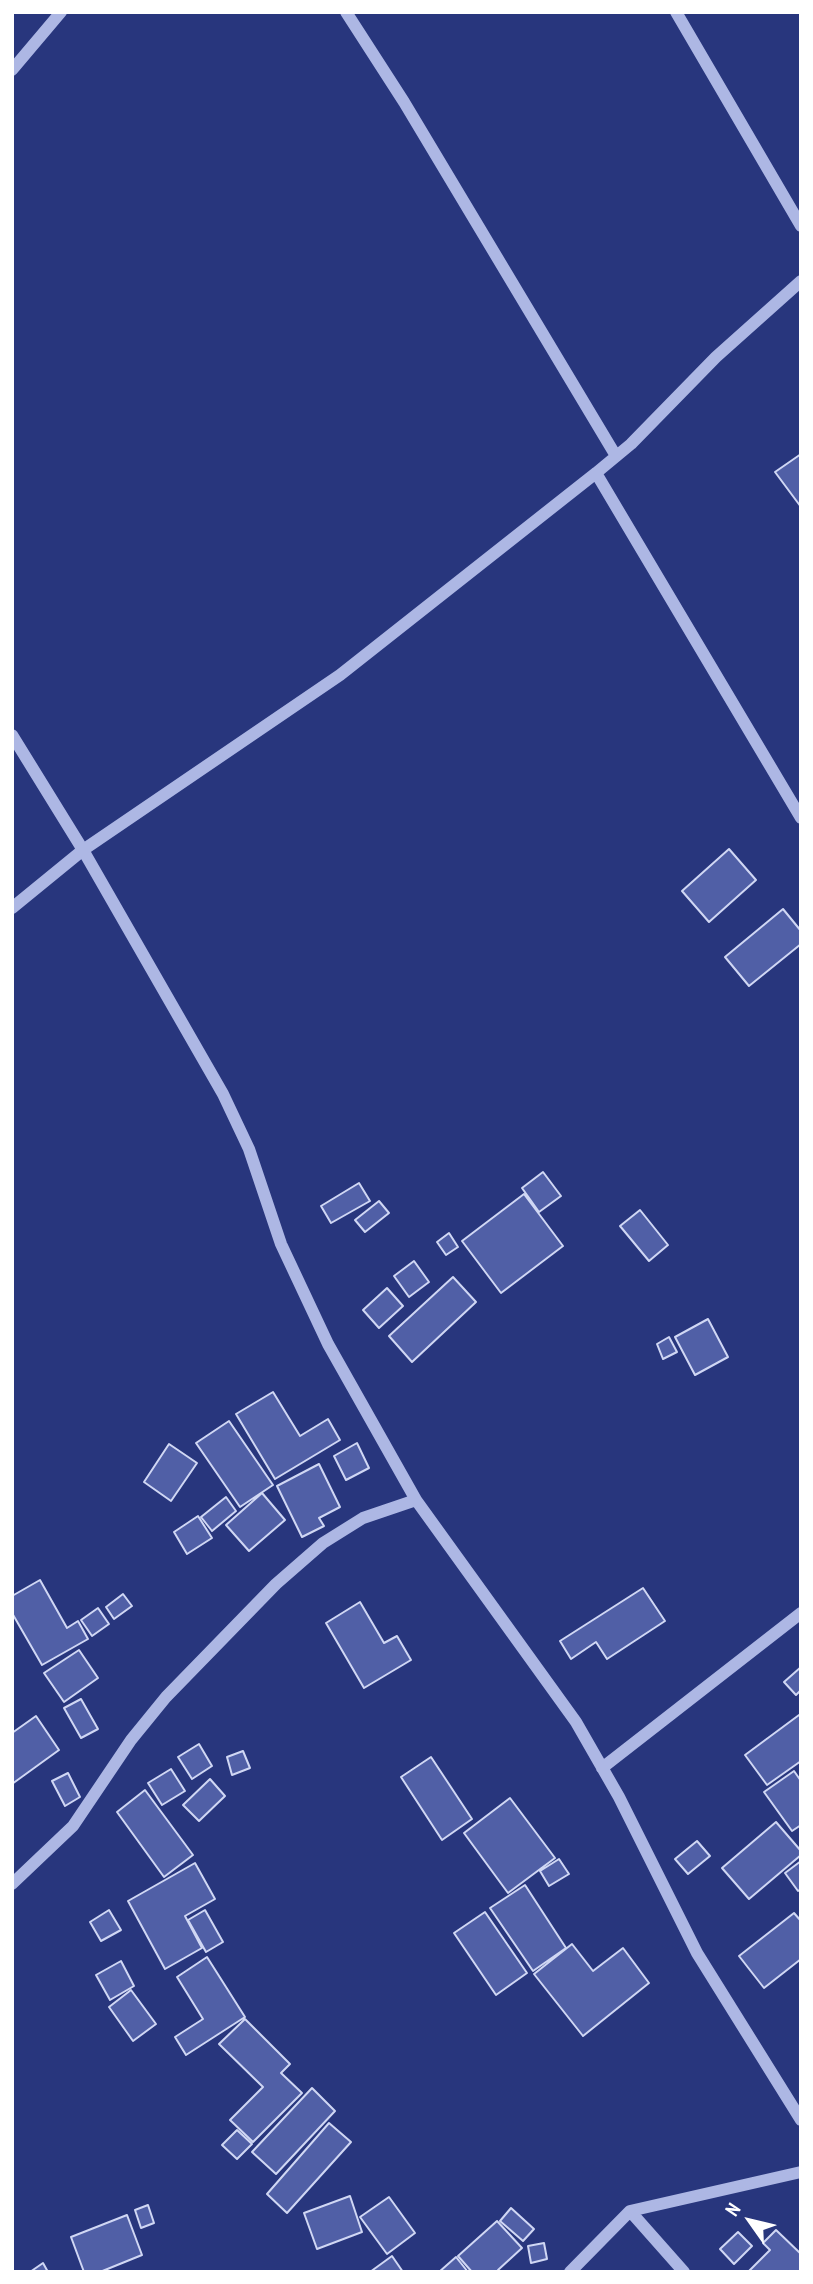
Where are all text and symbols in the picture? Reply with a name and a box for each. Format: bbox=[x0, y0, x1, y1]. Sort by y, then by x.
north arrow bbox=[715, 2186, 785, 2256]
text: N bbox=[720, 2198, 745, 2220]

